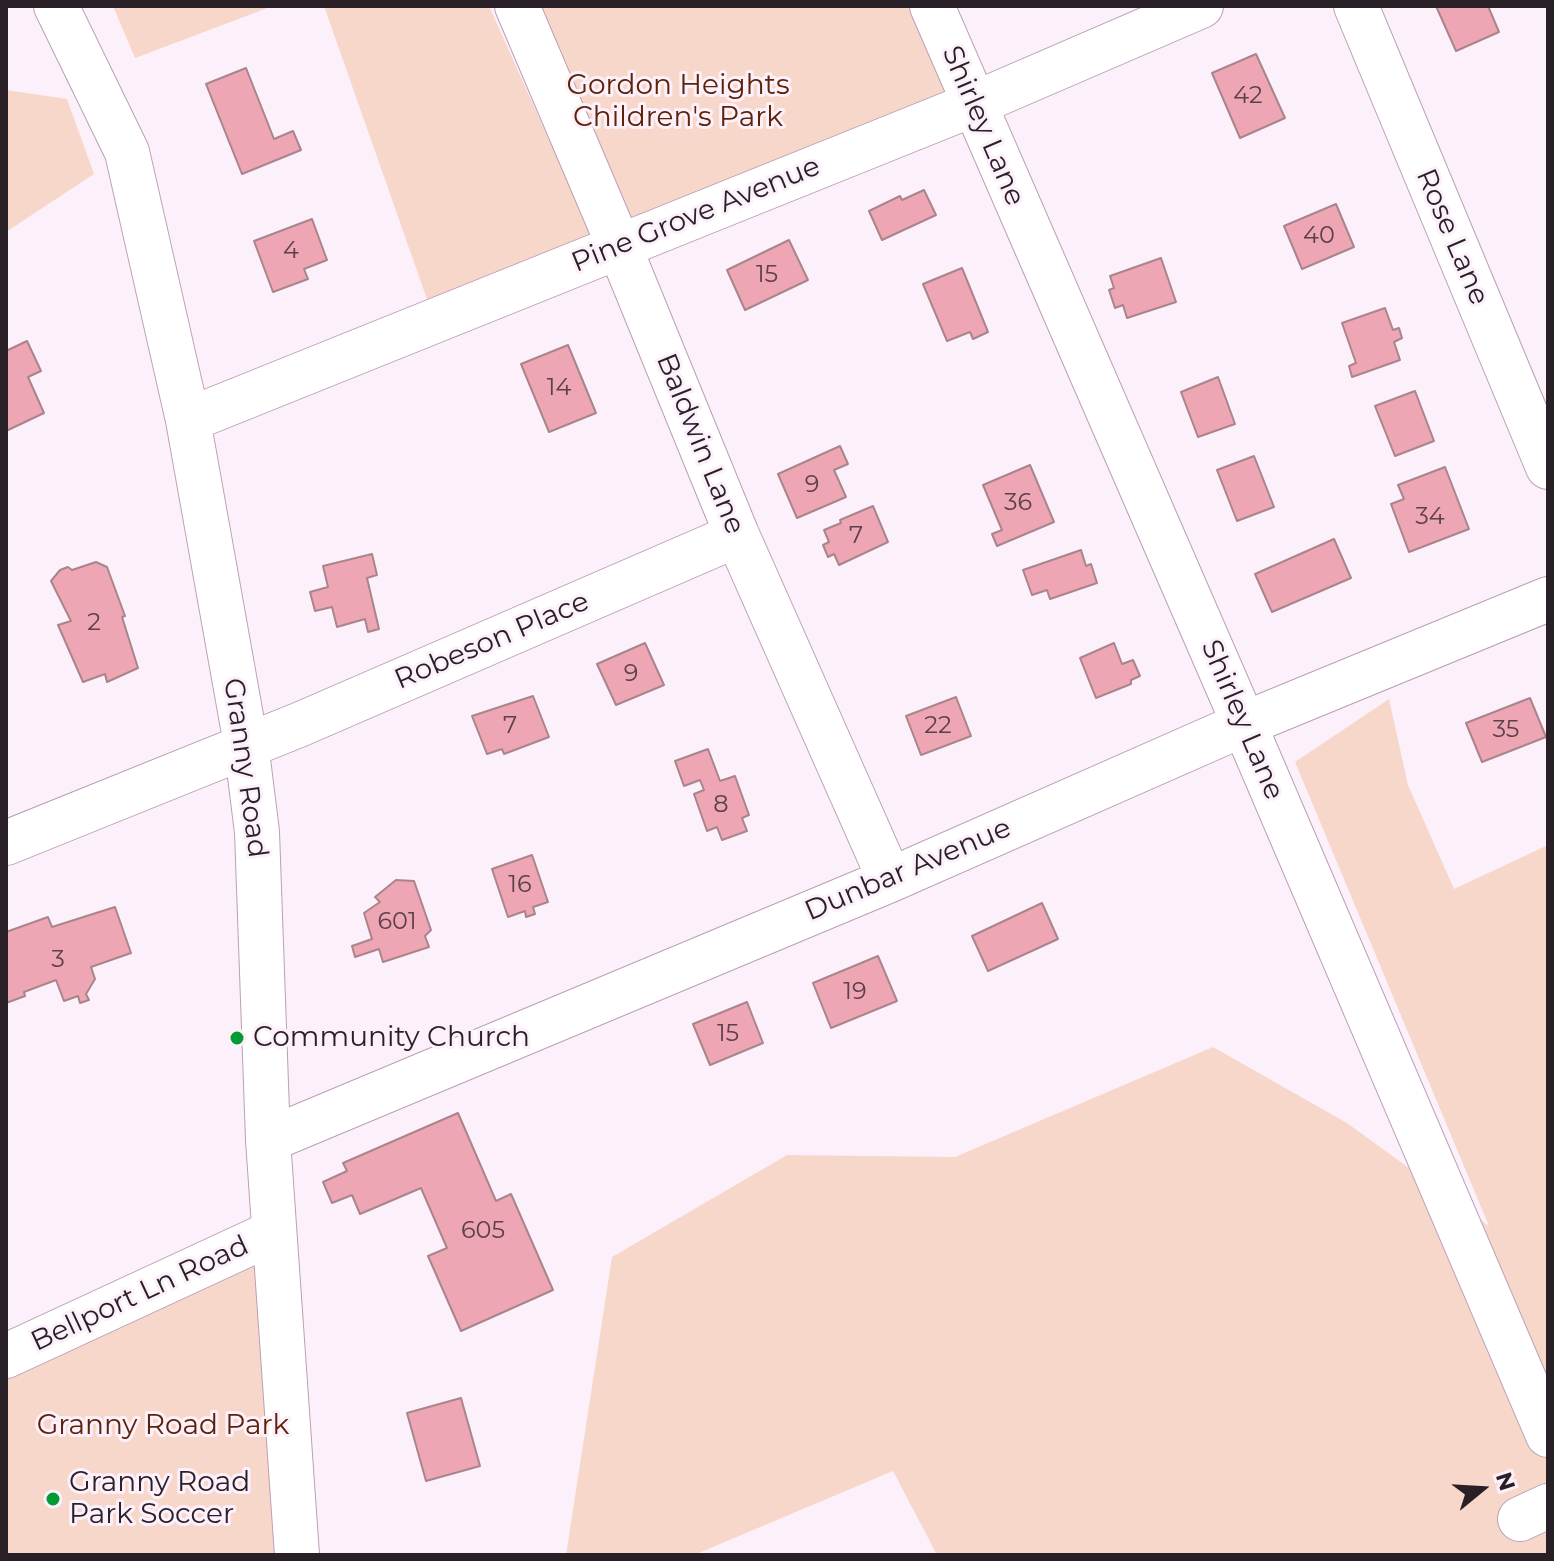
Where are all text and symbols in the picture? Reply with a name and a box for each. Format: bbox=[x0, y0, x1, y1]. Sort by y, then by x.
street label: Shirley Lane bbox=[934, 41, 1032, 211]
park label: Gordon Heights Children's Park bbox=[566, 69, 790, 135]
house number: 42 bbox=[1233, 82, 1263, 110]
street label: Pine Grove Avenue bbox=[567, 150, 825, 280]
street label: Rose Lane bbox=[1408, 164, 1496, 310]
house number: 40 bbox=[1303, 222, 1335, 250]
house number: 4 bbox=[283, 237, 299, 265]
house number: 15 bbox=[756, 261, 778, 289]
street label: Baldwin Lane bbox=[649, 349, 751, 539]
house number: 14 bbox=[547, 374, 571, 402]
house number: 9 bbox=[805, 471, 819, 499]
house number: 36 bbox=[1004, 489, 1032, 517]
house number: 34 bbox=[1415, 503, 1445, 531]
house number: 7 bbox=[849, 522, 863, 550]
street label: Robeson Place bbox=[390, 585, 594, 697]
house number: 2 bbox=[87, 609, 101, 637]
street label: Shirley Lane bbox=[1193, 635, 1291, 805]
house number: 9 bbox=[624, 660, 638, 688]
street label: Granny Road bbox=[216, 676, 274, 860]
house number: 7 bbox=[503, 712, 517, 740]
house number: 22 bbox=[924, 712, 952, 740]
house number: 35 bbox=[1493, 716, 1519, 744]
house number: 8 bbox=[713, 791, 729, 819]
street label: Dunbar Avenue bbox=[800, 811, 1016, 929]
house number: 16 bbox=[508, 871, 532, 899]
house number: 601 bbox=[377, 908, 417, 936]
house number: 3 bbox=[51, 946, 65, 974]
house number: 19 bbox=[843, 978, 867, 1006]
house number: 15 bbox=[717, 1020, 739, 1048]
place label: Community Church bbox=[253, 1021, 530, 1055]
marker: Community Church bbox=[228, 1029, 246, 1047]
house number: 605 bbox=[461, 1217, 505, 1245]
street label: Bellport Ln Road bbox=[26, 1229, 254, 1359]
park label: Granny Road Park bbox=[37, 1409, 289, 1443]
north arrow bbox=[1442, 1449, 1522, 1529]
place label: Granny Road Park Soccer bbox=[69, 1466, 250, 1532]
text: N bbox=[1490, 1469, 1521, 1494]
marker: Granny Road Park Soccer bbox=[44, 1490, 62, 1508]

